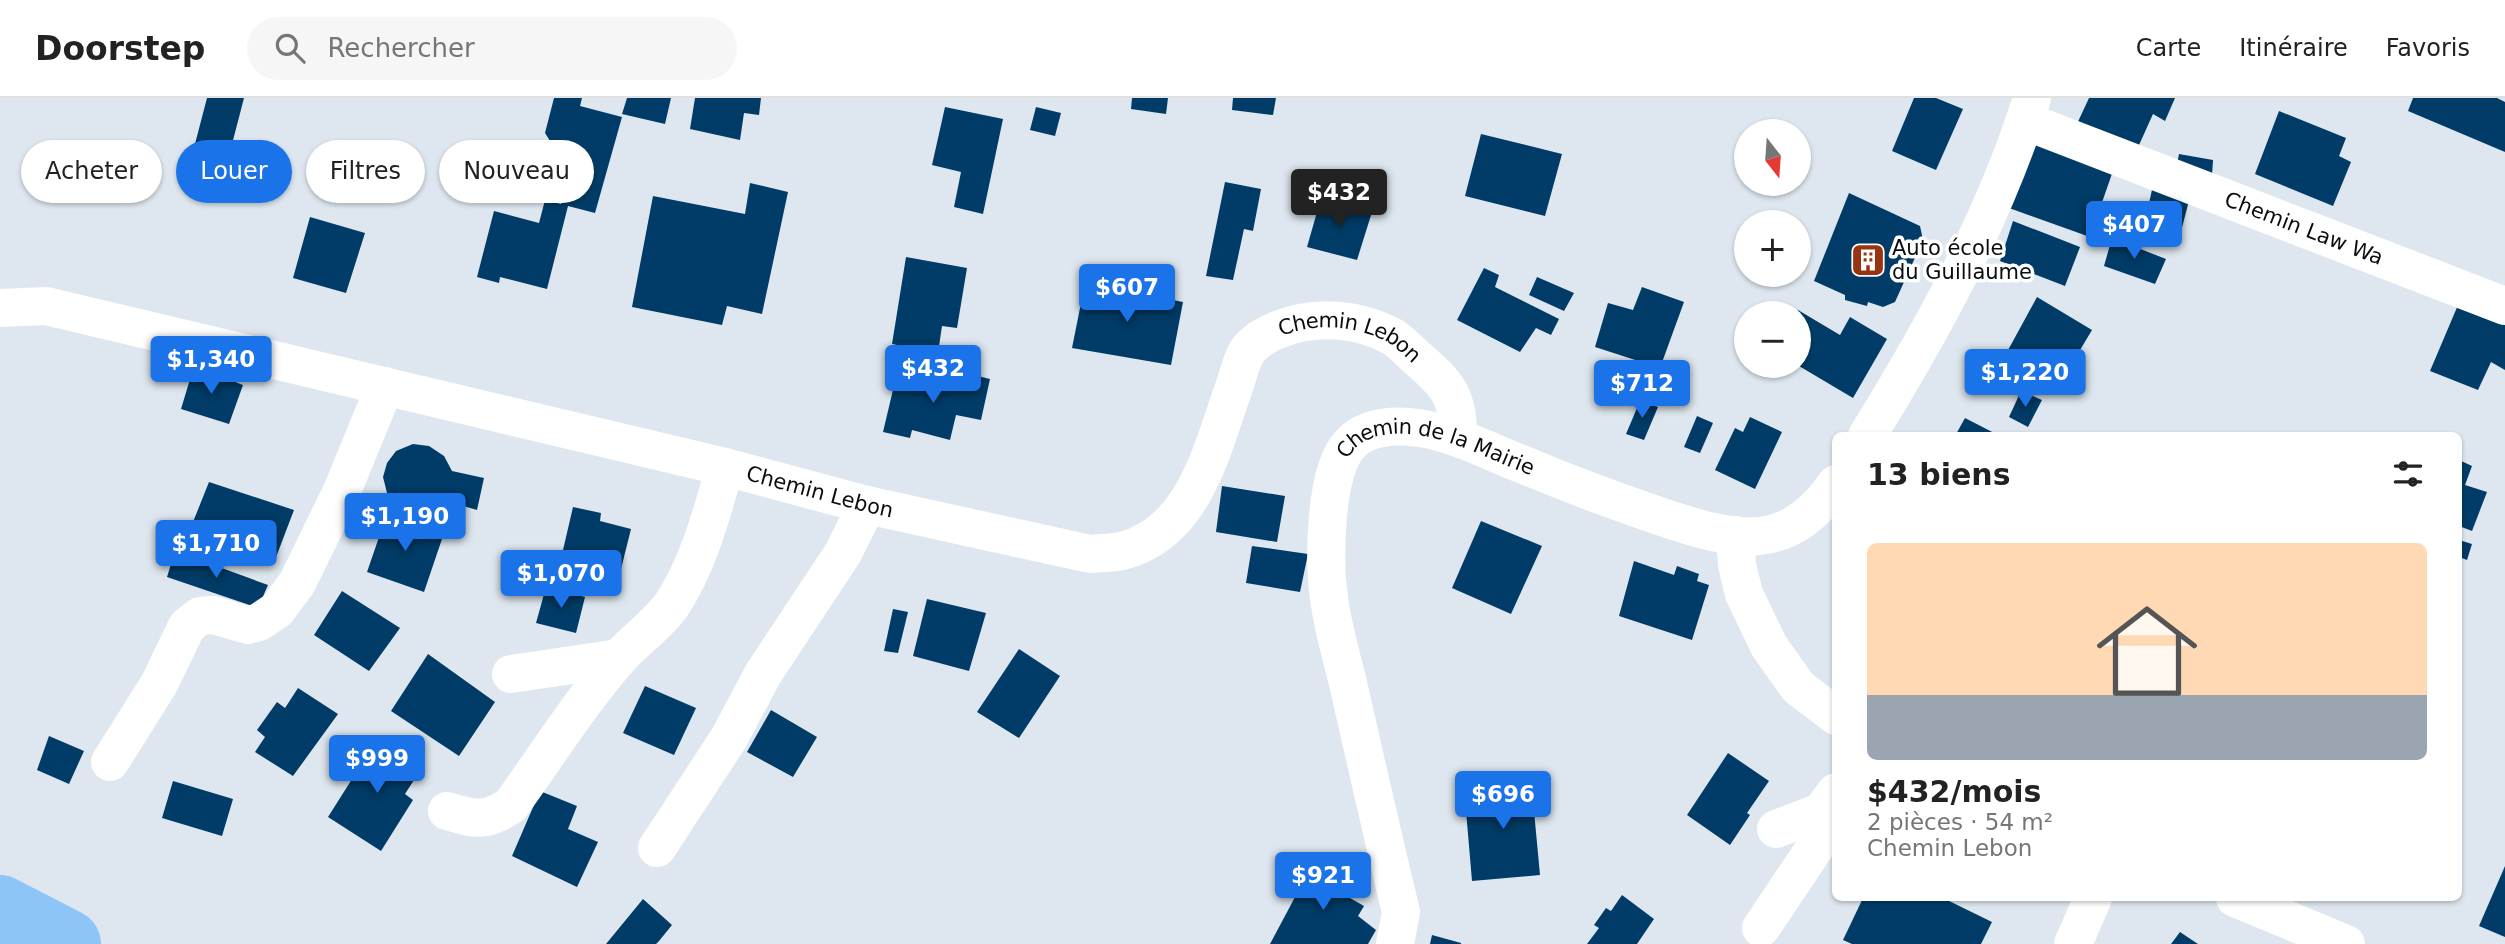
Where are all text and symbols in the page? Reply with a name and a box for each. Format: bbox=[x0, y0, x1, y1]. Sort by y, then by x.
search box bbox=[247, 17, 737, 80]
text: Doorstep bbox=[35, 29, 205, 68]
icon: search bbox=[271, 29, 309, 67]
text: Rechercher bbox=[327, 33, 475, 63]
text: Carte bbox=[2136, 34, 2201, 62]
text: Itinéraire bbox=[2239, 34, 2348, 62]
text: Favoris bbox=[2386, 34, 2470, 62]
north arrow bbox=[1734, 119, 1811, 196]
map controls bbox=[1734, 119, 1811, 378]
chip: Acheter bbox=[21, 140, 162, 203]
chip: Louer bbox=[176, 140, 292, 203]
chip: Filtres bbox=[306, 140, 425, 203]
chip: Nouveau bbox=[439, 140, 594, 203]
pin: $432 bbox=[1298, 170, 1380, 229]
text: $432 bbox=[1307, 179, 1371, 205]
street label: Chemin Law Wa bbox=[2221, 187, 2387, 270]
pin: $407 bbox=[2093, 202, 2175, 261]
button: + bbox=[1734, 210, 1811, 287]
text: $407 bbox=[2102, 211, 2166, 237]
place label: Auto école du Guillaume bbox=[1892, 236, 2032, 284]
building icon: Auto école du Guillaume bbox=[1849, 241, 1887, 279]
pin: $607 bbox=[1086, 264, 1168, 324]
text: $607 bbox=[1095, 274, 1159, 300]
button: − bbox=[1734, 301, 1811, 378]
street label: Chemin Lebon bbox=[1275, 308, 1426, 368]
pin: $1,340 bbox=[154, 336, 268, 396]
pin: $432 bbox=[892, 345, 974, 405]
text: $1,340 bbox=[167, 346, 255, 372]
pin: $1,220 bbox=[1968, 350, 2082, 409]
text: $432 bbox=[901, 355, 965, 381]
text: $1,220 bbox=[1981, 359, 2069, 385]
pin: $712 bbox=[1601, 360, 1683, 420]
text: $712 bbox=[1610, 370, 1674, 396]
text: Chemin de la Mairie bbox=[1332, 415, 1538, 480]
street label: Chemin de la Mairie bbox=[1336, 451, 1546, 487]
icon: filters bbox=[2389, 455, 2427, 493]
text: 13 biens bbox=[1867, 457, 2011, 492]
street label: Chemin Lebon bbox=[744, 461, 896, 522]
pin: $1,190 bbox=[348, 494, 462, 553]
text: $1,190 bbox=[361, 503, 449, 529]
pin: $1,710 bbox=[159, 520, 273, 580]
text: $1,710 bbox=[172, 530, 260, 556]
pin: $1,070 bbox=[504, 550, 618, 610]
text: $1,070 bbox=[517, 560, 605, 586]
icon: home bbox=[2084, 588, 2210, 714]
pin: $999 bbox=[336, 736, 418, 795]
text: $999 bbox=[345, 745, 409, 771]
pin: $696 bbox=[1462, 772, 1544, 831]
text: $432/mois bbox=[1867, 774, 2041, 809]
text: $696 bbox=[1471, 781, 1535, 807]
text: 2 pièces · 54 m² bbox=[1867, 809, 2053, 835]
text: Chemin Lebon bbox=[1867, 835, 2032, 861]
pin: $921 bbox=[1282, 852, 1364, 912]
text: $921 bbox=[1291, 862, 1355, 888]

